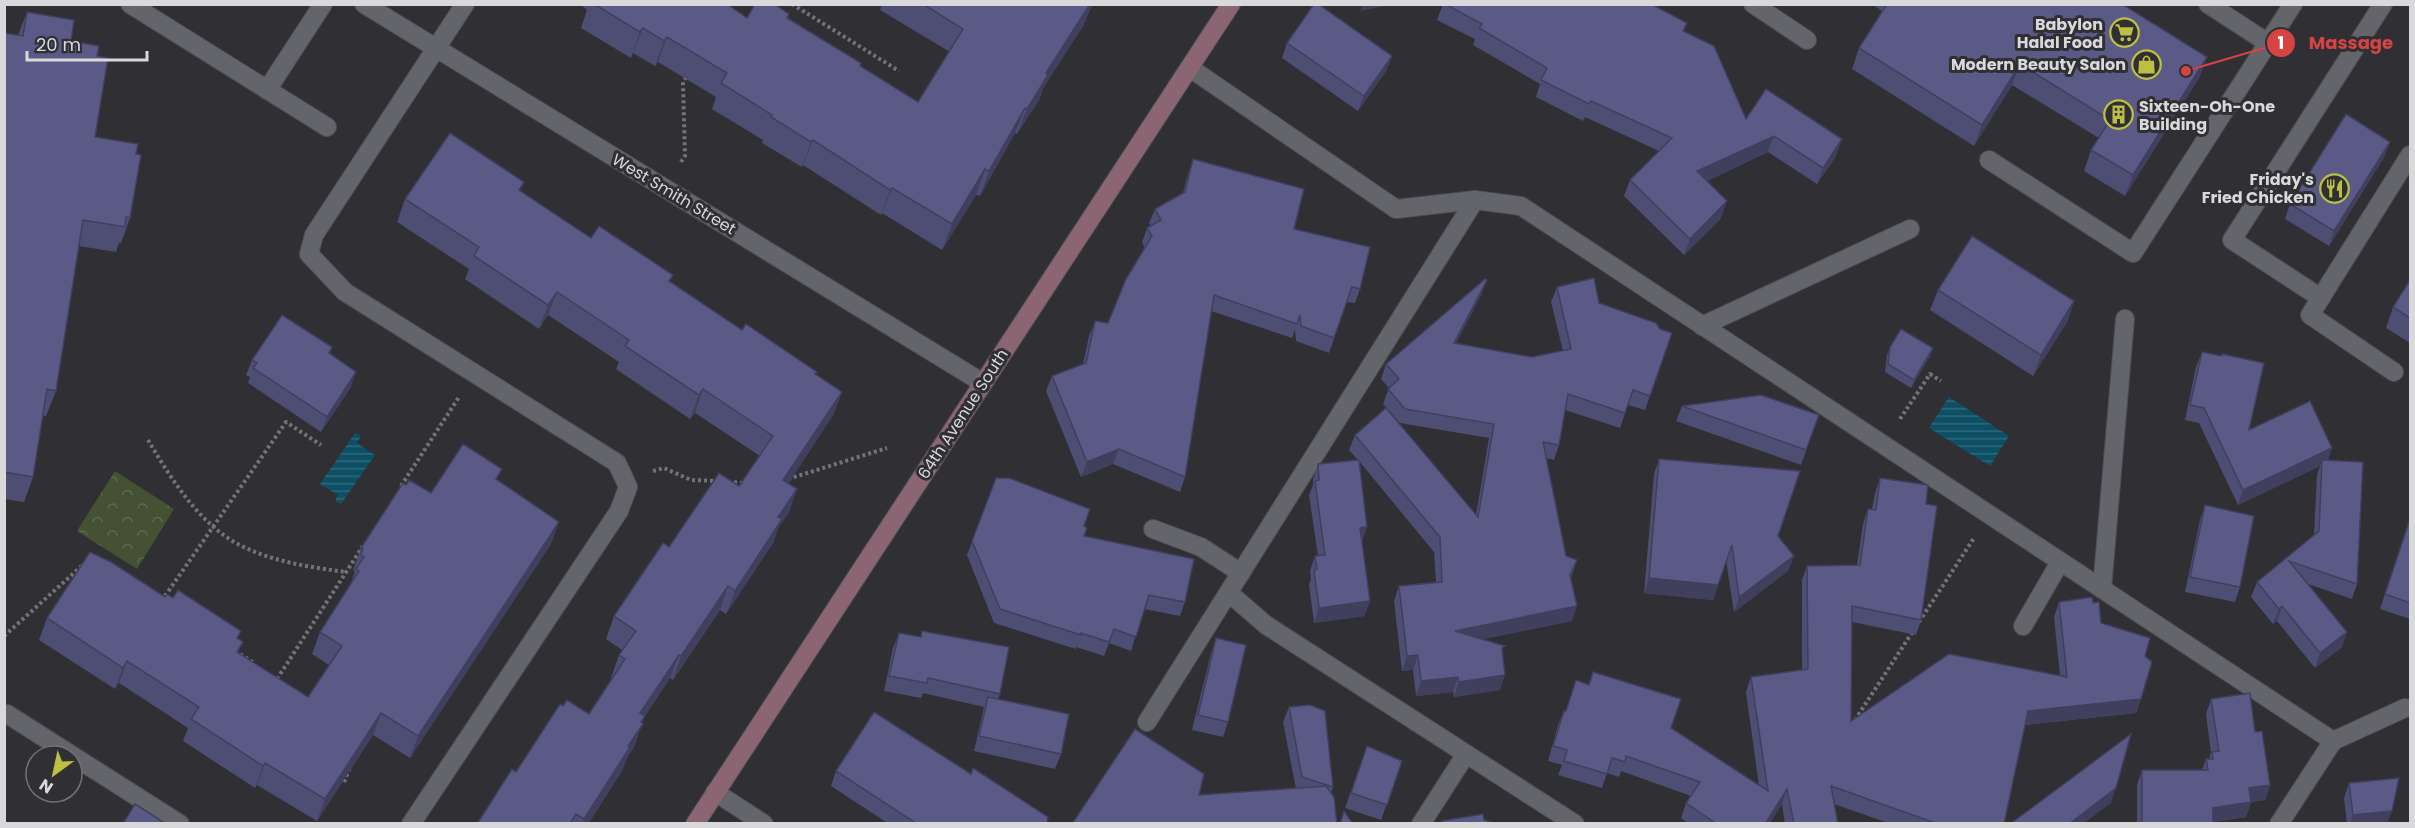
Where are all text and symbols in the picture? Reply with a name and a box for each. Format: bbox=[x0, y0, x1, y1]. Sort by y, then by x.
place label: Babylon Halal Food bbox=[2017, 13, 2103, 54]
supermarket icon: Babylon Halal Food bbox=[2108, 17, 2140, 49]
scale bar bbox=[27, 24, 147, 62]
callout: Massage bbox=[2266, 25, 2405, 61]
text: 1 bbox=[2278, 30, 2284, 55]
text: Massage bbox=[2309, 30, 2393, 55]
text: 20 m bbox=[36, 32, 81, 57]
shop icon: Modern Beauty Salon bbox=[2131, 48, 2163, 80]
place label: Modern Beauty Salon bbox=[1951, 53, 2126, 76]
place label: Sixteen-Oh-One Building bbox=[2139, 95, 2275, 136]
building icon: Sixteen-Oh-One Building bbox=[2102, 99, 2134, 131]
street label: West Smith Street bbox=[608, 148, 740, 240]
place label: Friday's Fried Chicken bbox=[2202, 168, 2314, 209]
restaurant icon: Friday's Fried Chicken bbox=[2319, 172, 2351, 204]
street label: 64th Avenue South bbox=[912, 344, 1014, 484]
north arrow bbox=[24, 744, 84, 804]
text: N bbox=[35, 773, 57, 799]

